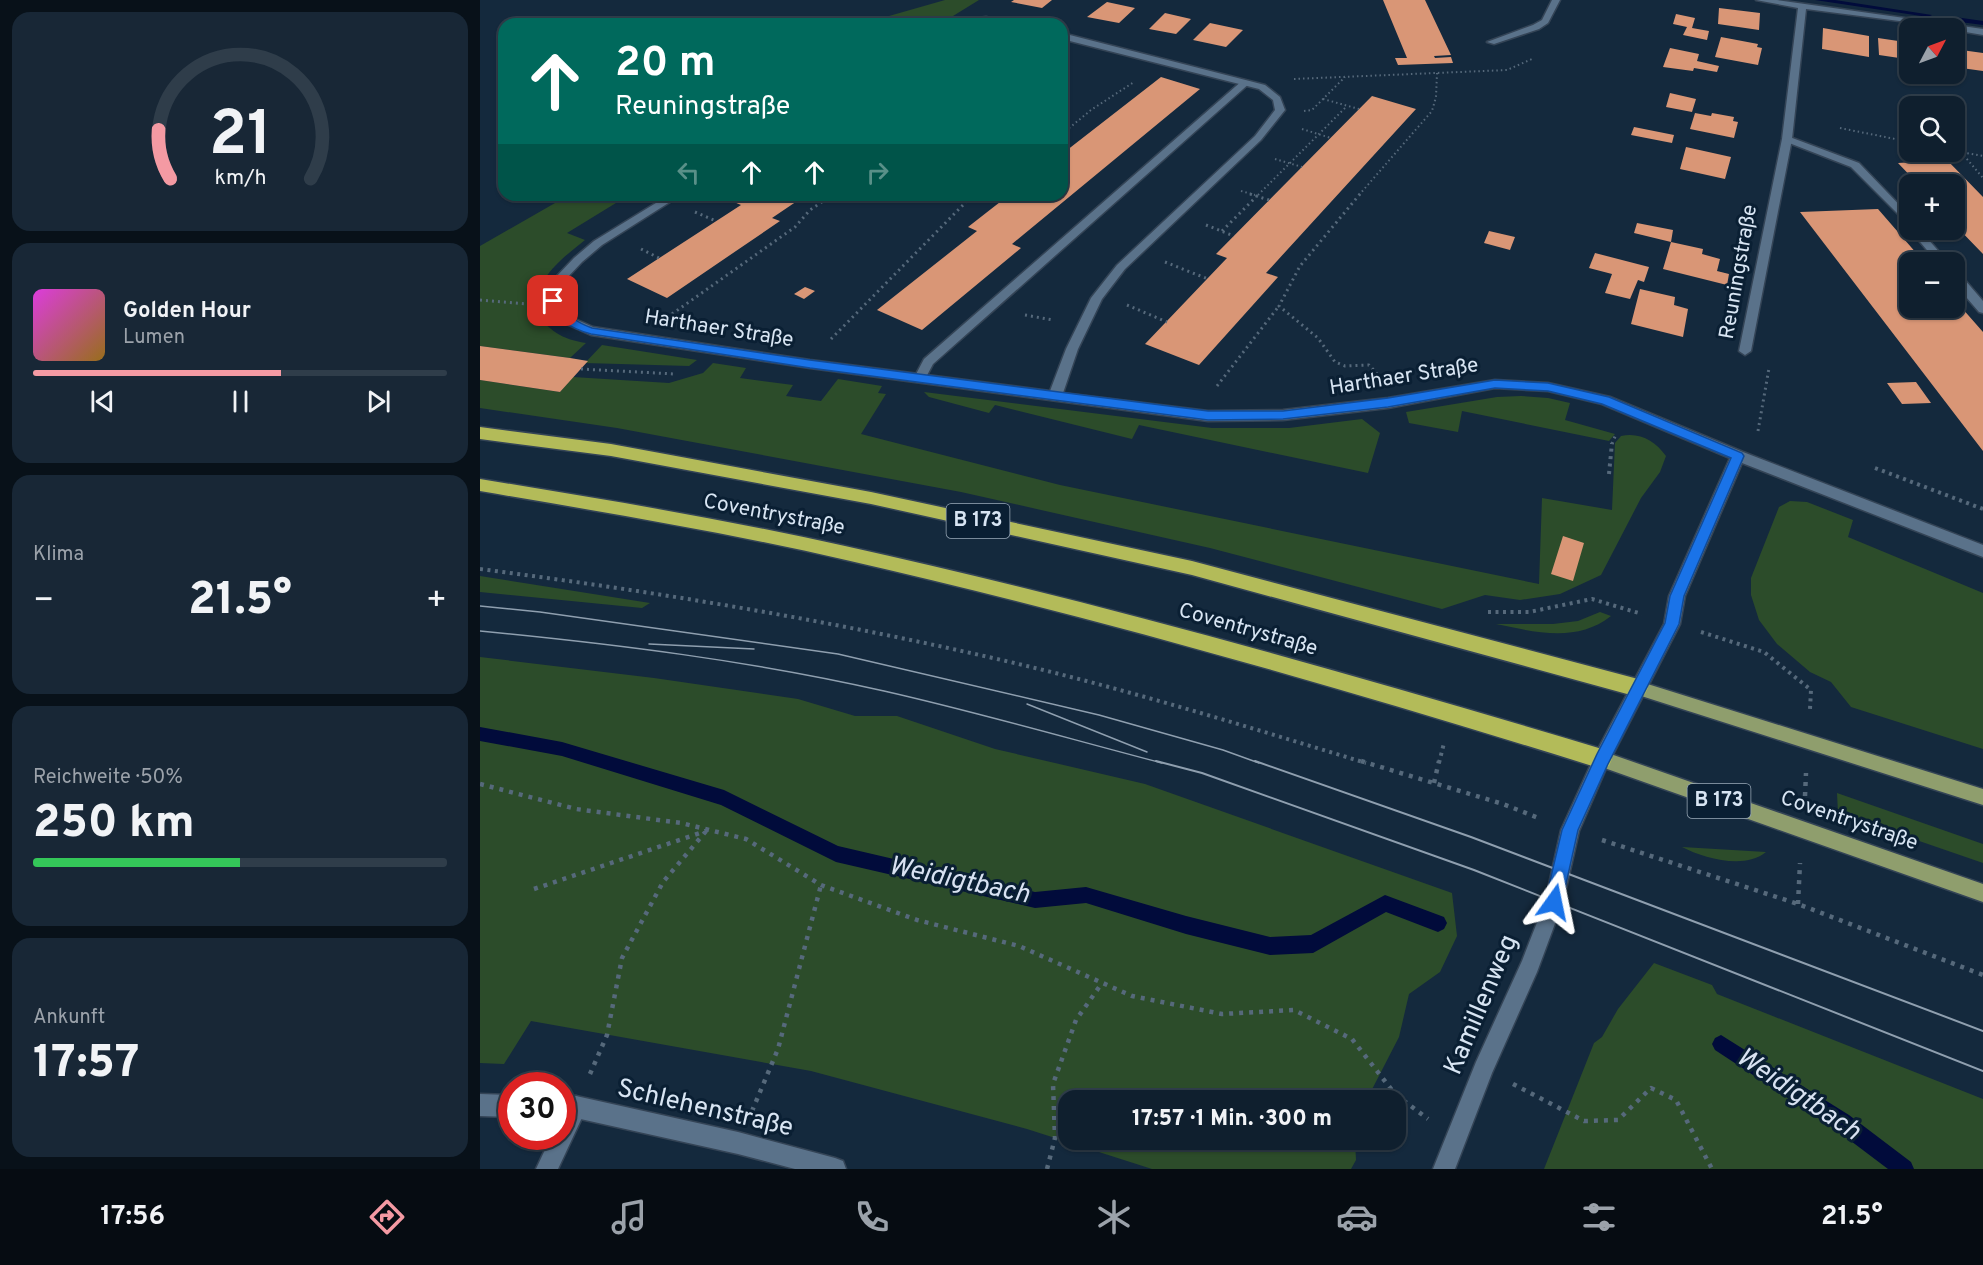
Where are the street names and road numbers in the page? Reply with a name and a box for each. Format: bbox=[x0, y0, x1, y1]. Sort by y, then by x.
street label: Reuningstraße bbox=[1714, 203, 1764, 341]
street label: Harthaer Straße bbox=[643, 304, 795, 354]
street label: Harthaer Straße bbox=[1328, 352, 1480, 402]
street label: Coventrystraße bbox=[701, 488, 847, 542]
road number: B 173 bbox=[946, 504, 1010, 538]
street label: Coventrystraße bbox=[1175, 597, 1321, 663]
road number: B 173 bbox=[1688, 784, 1750, 818]
street label: Coventrystraße bbox=[1777, 785, 1921, 857]
street label: Kamillenweg bbox=[1438, 930, 1526, 1080]
street label: Schlehenstraße bbox=[614, 1073, 796, 1145]

